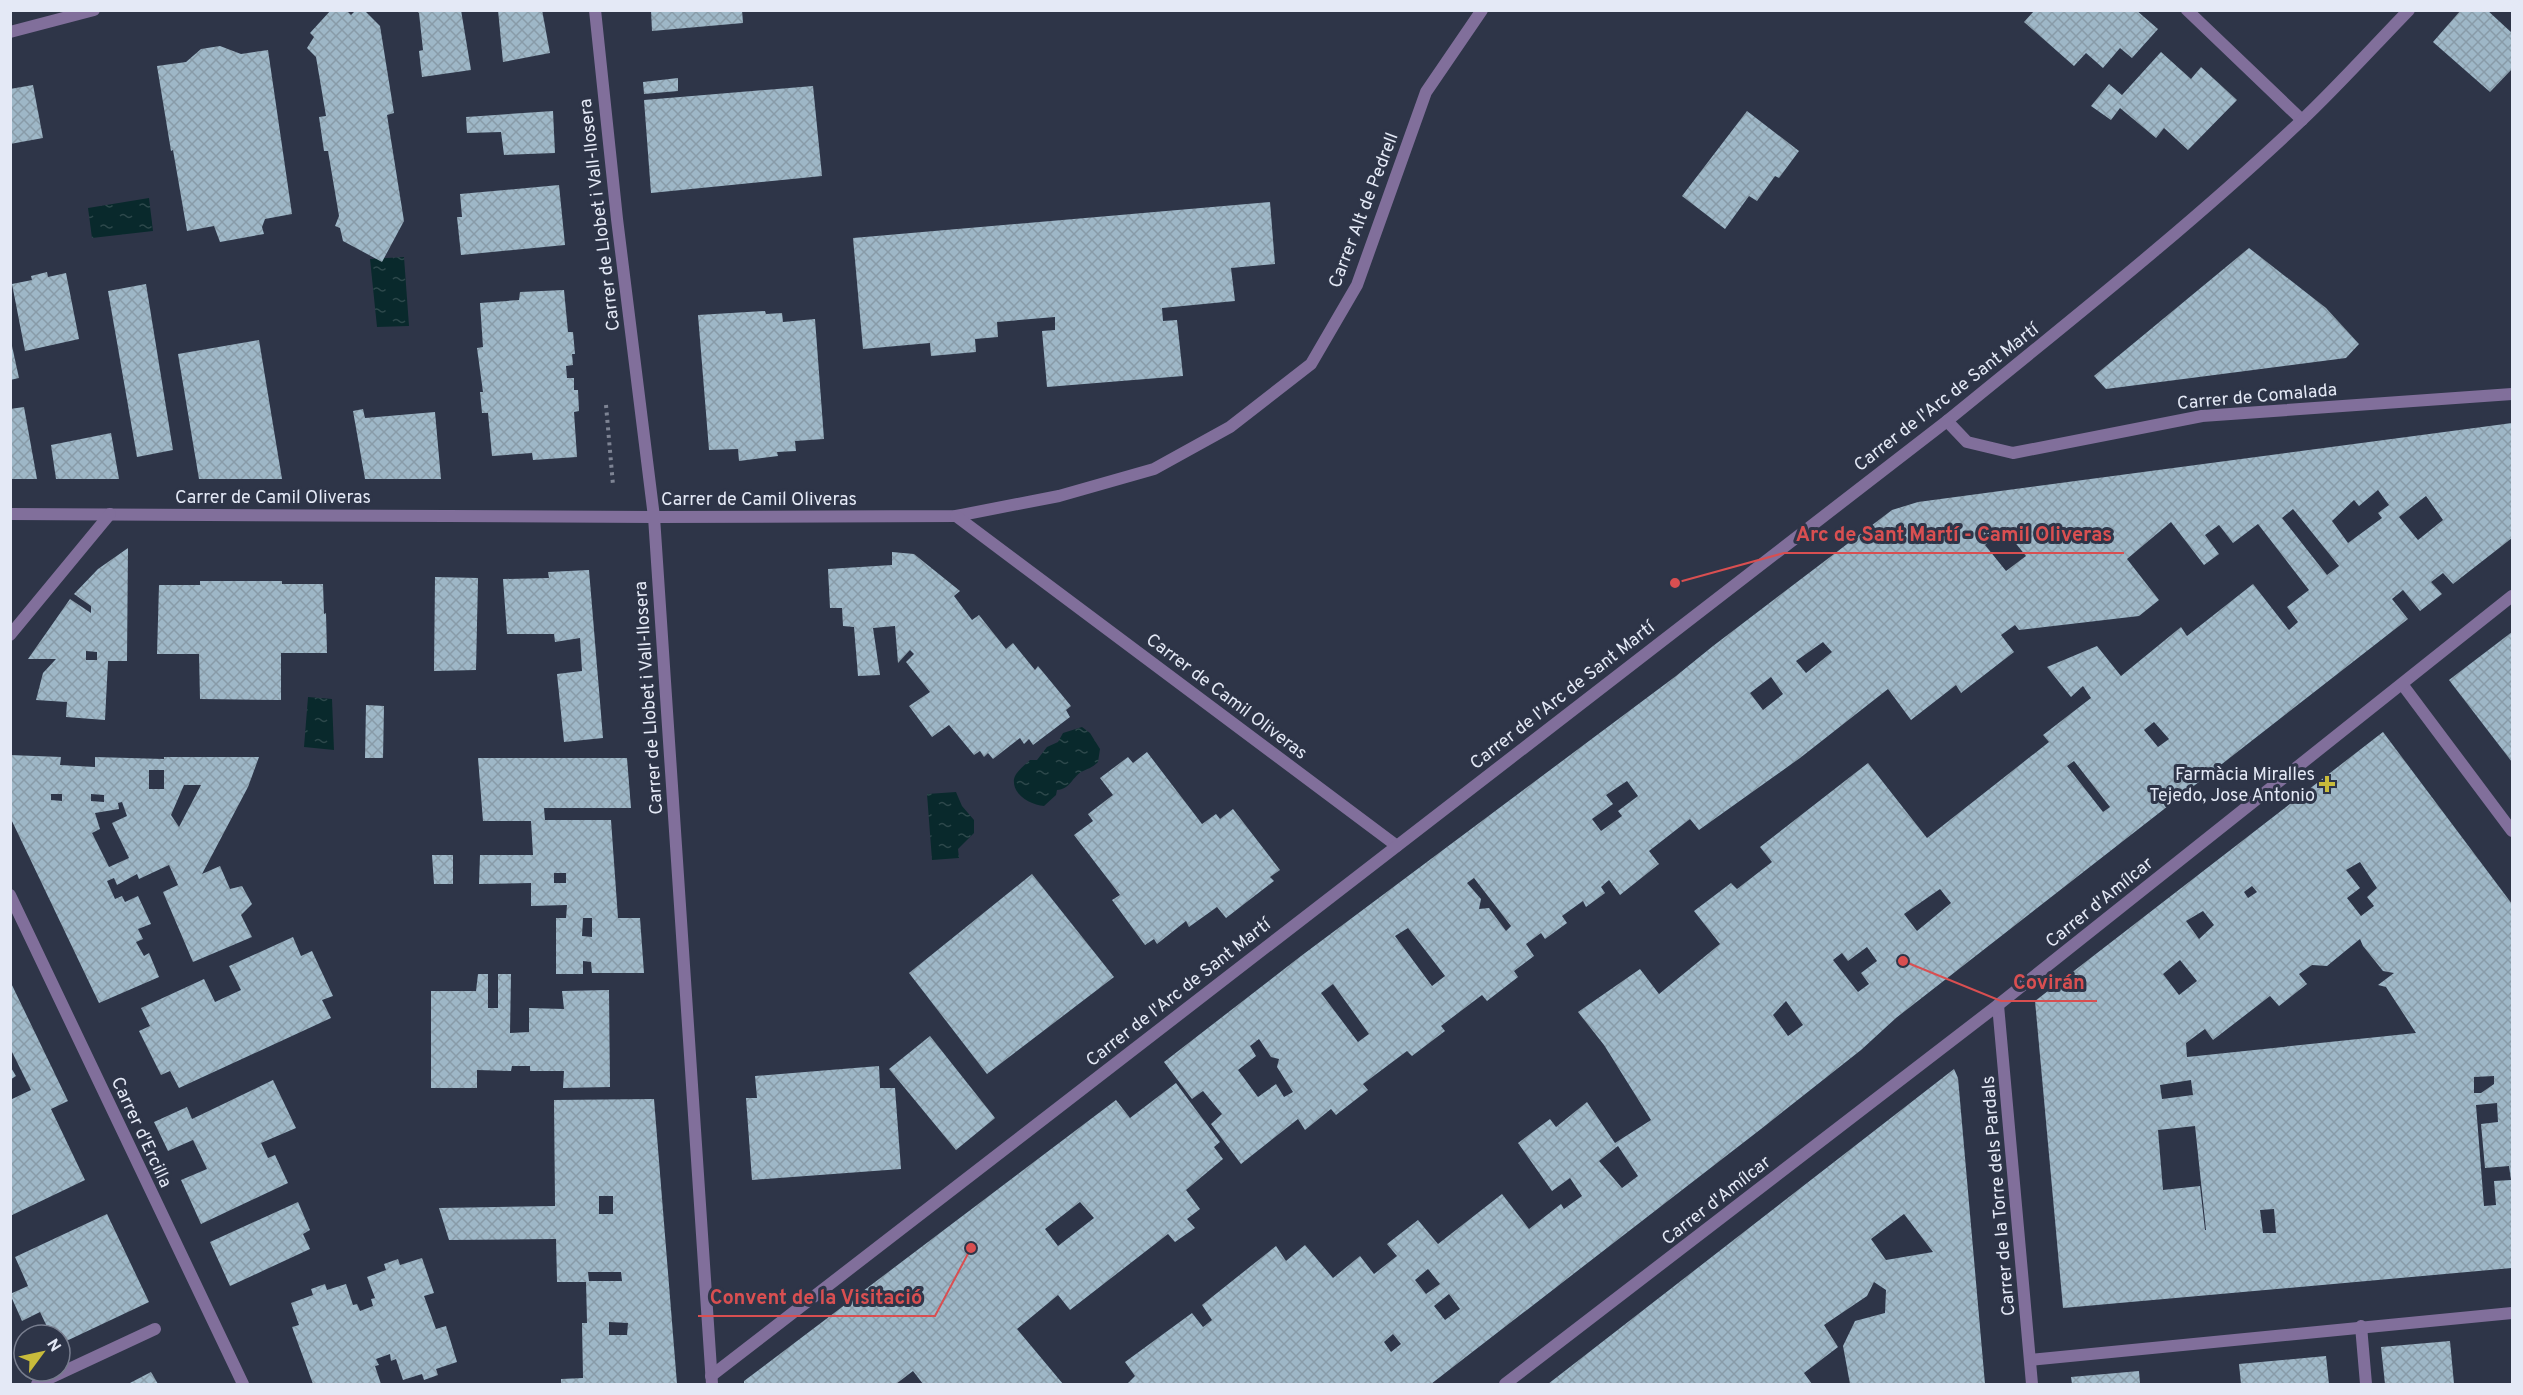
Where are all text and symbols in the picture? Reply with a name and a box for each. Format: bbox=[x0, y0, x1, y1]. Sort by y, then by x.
street label: Carrer de Llobet i Vall-llosera bbox=[575, 97, 626, 332]
street label: Carrer Alt de Pedrell bbox=[1324, 130, 1405, 291]
street label: Carrer de l'Arc de Sant Martí bbox=[1850, 318, 2045, 477]
street label: Carrer de Comalada bbox=[2176, 379, 2338, 416]
street label: Carrer de Camil Oliveras bbox=[175, 487, 371, 510]
street label: Carrer de Camil Oliveras bbox=[661, 489, 857, 512]
callout: Arc de Sant Martí - Camil Oliveras bbox=[1784, 515, 2124, 553]
text: Arc de Sant Martí - Camil Oliveras bbox=[1796, 523, 2112, 549]
street label: Carrer de Llobet i Vall-llosera bbox=[630, 580, 669, 815]
street label: Carrer de l'Arc de Sant Martí bbox=[1466, 616, 1661, 775]
street label: Carrer de Camil Oliveras bbox=[1141, 629, 1311, 765]
place label: Farmàcia Miralles Tejedo, Jose Antonio bbox=[2149, 764, 2315, 808]
marker: Farmàcia Miralles Tejedo, Jose Antonio bbox=[2320, 777, 2334, 791]
street label: Carrer d'Amílcar bbox=[2041, 853, 2159, 954]
street label: Carrer de l'Arc de Sant Martí bbox=[1082, 913, 1277, 1072]
callout: Covirán bbox=[2001, 963, 2097, 1001]
text: Covirán bbox=[2013, 971, 2085, 997]
street label: Carrer d'Ercilla bbox=[105, 1074, 176, 1192]
street label: Carrer de la Torre dels Pardals bbox=[1978, 1075, 2021, 1317]
street label: Carrer d'Amílcar bbox=[1658, 1151, 1776, 1251]
callout: Convent de la Visitació bbox=[698, 1278, 935, 1316]
text: Convent de la Visitació bbox=[710, 1286, 922, 1312]
north arrow bbox=[12, 1323, 72, 1383]
text: N bbox=[41, 1336, 64, 1356]

